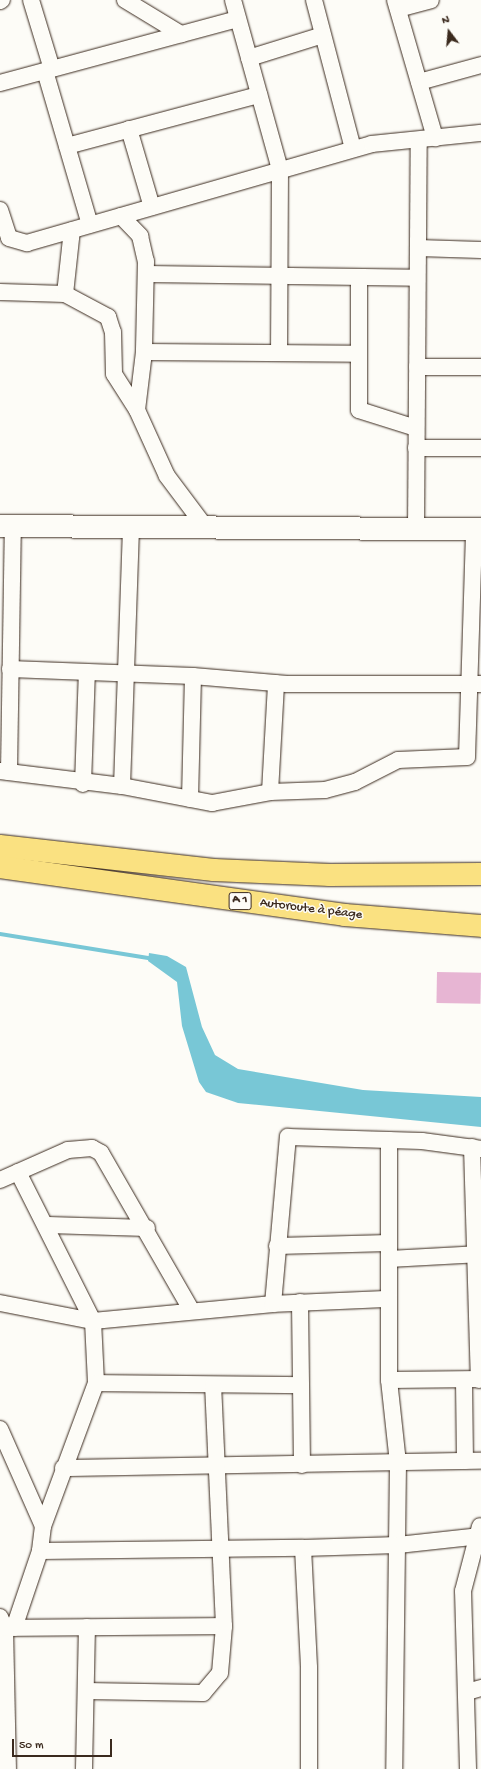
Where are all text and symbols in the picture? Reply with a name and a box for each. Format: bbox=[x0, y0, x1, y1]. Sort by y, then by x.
north arrow bbox=[429, 12, 469, 52]
text: N bbox=[441, 14, 451, 27]
road number: A 1 bbox=[228, 891, 252, 911]
street label: Autoroute à péage bbox=[259, 896, 363, 924]
scale bar bbox=[14, 1731, 114, 1757]
text: 50 m bbox=[19, 1739, 44, 1753]

